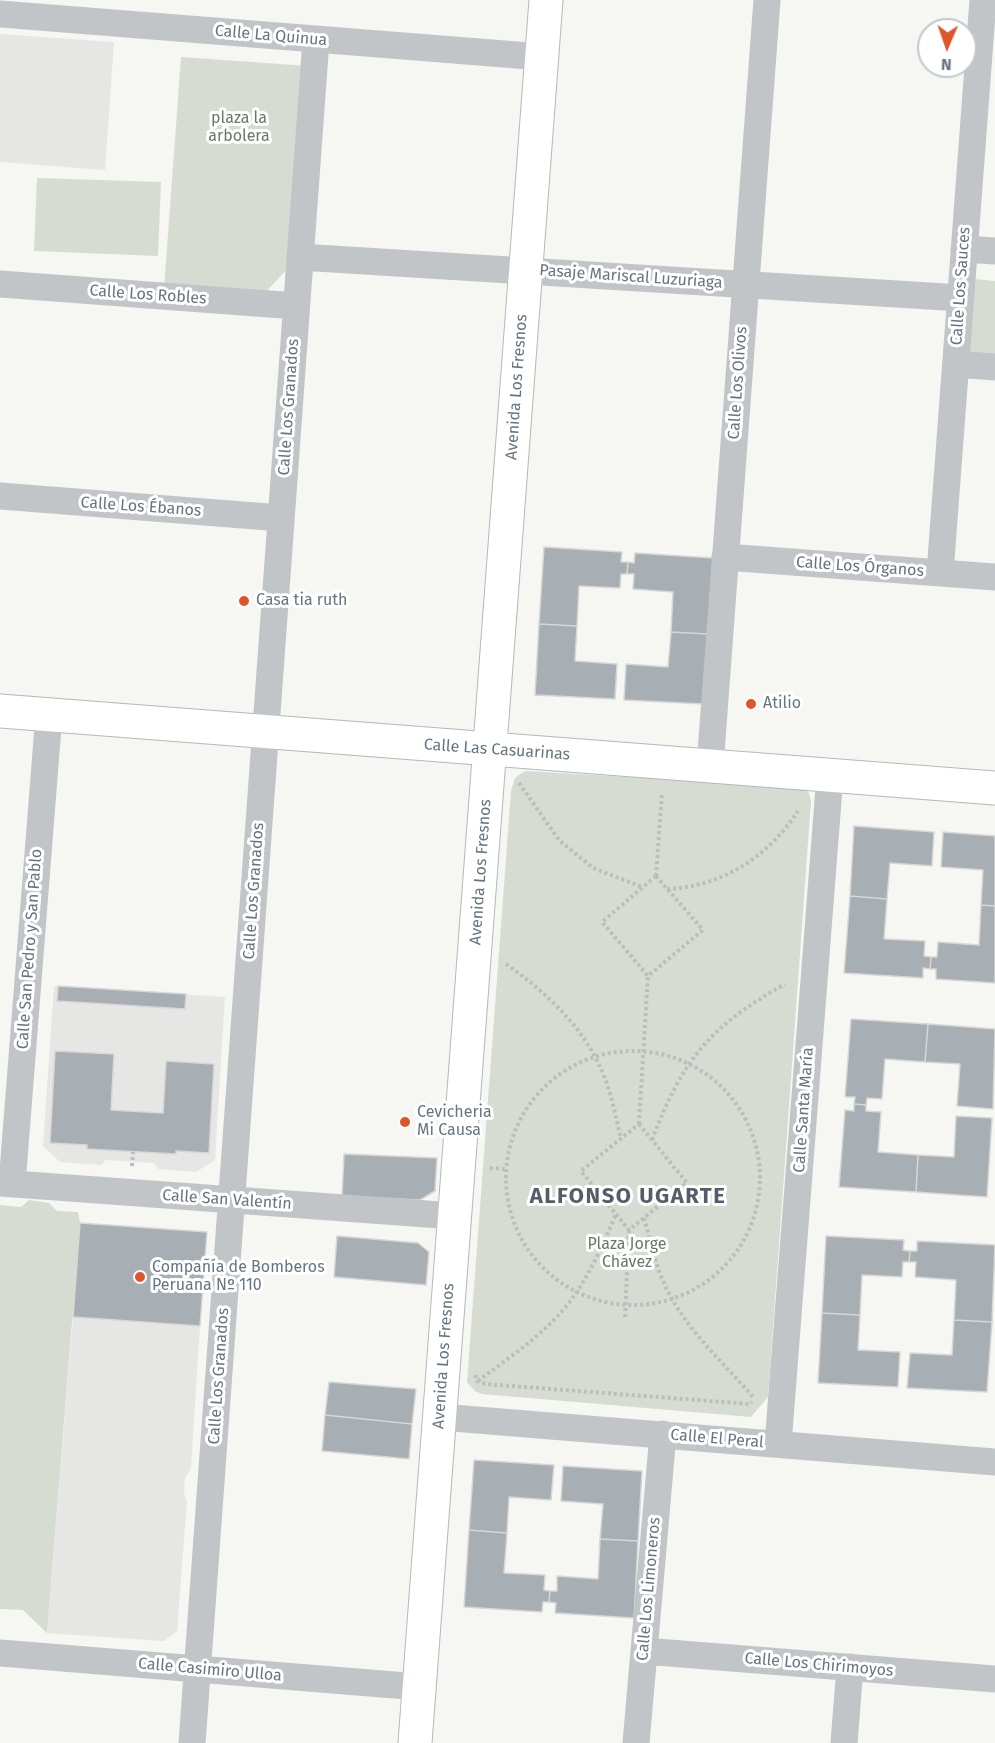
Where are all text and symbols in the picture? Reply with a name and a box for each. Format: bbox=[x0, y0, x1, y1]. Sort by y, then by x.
north arrow bbox=[917, 18, 977, 78]
street label: Calle La Quinua bbox=[214, 22, 328, 50]
text: N bbox=[941, 55, 952, 74]
park label: plaza la arbolera bbox=[208, 109, 270, 147]
street label: Calle Los Sauces bbox=[947, 226, 975, 346]
street label: Pasaje Mariscal Luzuriaga bbox=[539, 261, 723, 293]
street label: Calle Los Robles bbox=[89, 281, 207, 309]
street label: Avenida Los Fresnos bbox=[502, 313, 532, 461]
street label: Calle Los Olivos bbox=[724, 326, 752, 440]
street label: Calle Los Granados bbox=[275, 338, 303, 476]
street label: Calle Los Ébanos bbox=[80, 493, 202, 521]
street label: Calle Los Órganos bbox=[795, 553, 925, 581]
place label: Casa tia ruth bbox=[256, 591, 347, 611]
marker: Casa tia ruth bbox=[237, 594, 251, 608]
place label: Atilio bbox=[763, 694, 801, 714]
marker: Atilio bbox=[744, 697, 758, 711]
street label: Calle Las Casuarinas bbox=[423, 735, 571, 765]
street label: Avenida Los Fresnos bbox=[466, 798, 496, 946]
street label: Calle Los Granados bbox=[240, 822, 268, 960]
street label: Calle San Pedro y San Pablo bbox=[13, 848, 47, 1050]
street label: Calle Santa María bbox=[790, 1047, 818, 1173]
place label: Cevicheria Mi Causa bbox=[417, 1103, 492, 1141]
marker: Cevicheria Mi Causa bbox=[398, 1115, 412, 1129]
district label: ALFONSO UGARTE bbox=[530, 1184, 726, 1210]
street label: Calle San Valentín bbox=[162, 1186, 292, 1214]
park label: Plaza Jorge Chávez bbox=[587, 1235, 667, 1273]
place label: Compañía de Bomberos Peruana Nº 110 bbox=[152, 1258, 325, 1296]
marker: Compañía de Bomberos Peruana Nº 110 bbox=[133, 1270, 147, 1284]
street label: Avenida Los Fresnos bbox=[429, 1282, 459, 1430]
street label: Calle Los Granados bbox=[205, 1307, 233, 1445]
street label: Calle El Peral bbox=[670, 1425, 764, 1453]
street label: Calle Los Limoneros bbox=[633, 1516, 665, 1662]
street label: Calle Los Chirimoyos bbox=[744, 1649, 894, 1681]
street label: Calle Casimiro Ulloa bbox=[137, 1654, 283, 1686]

